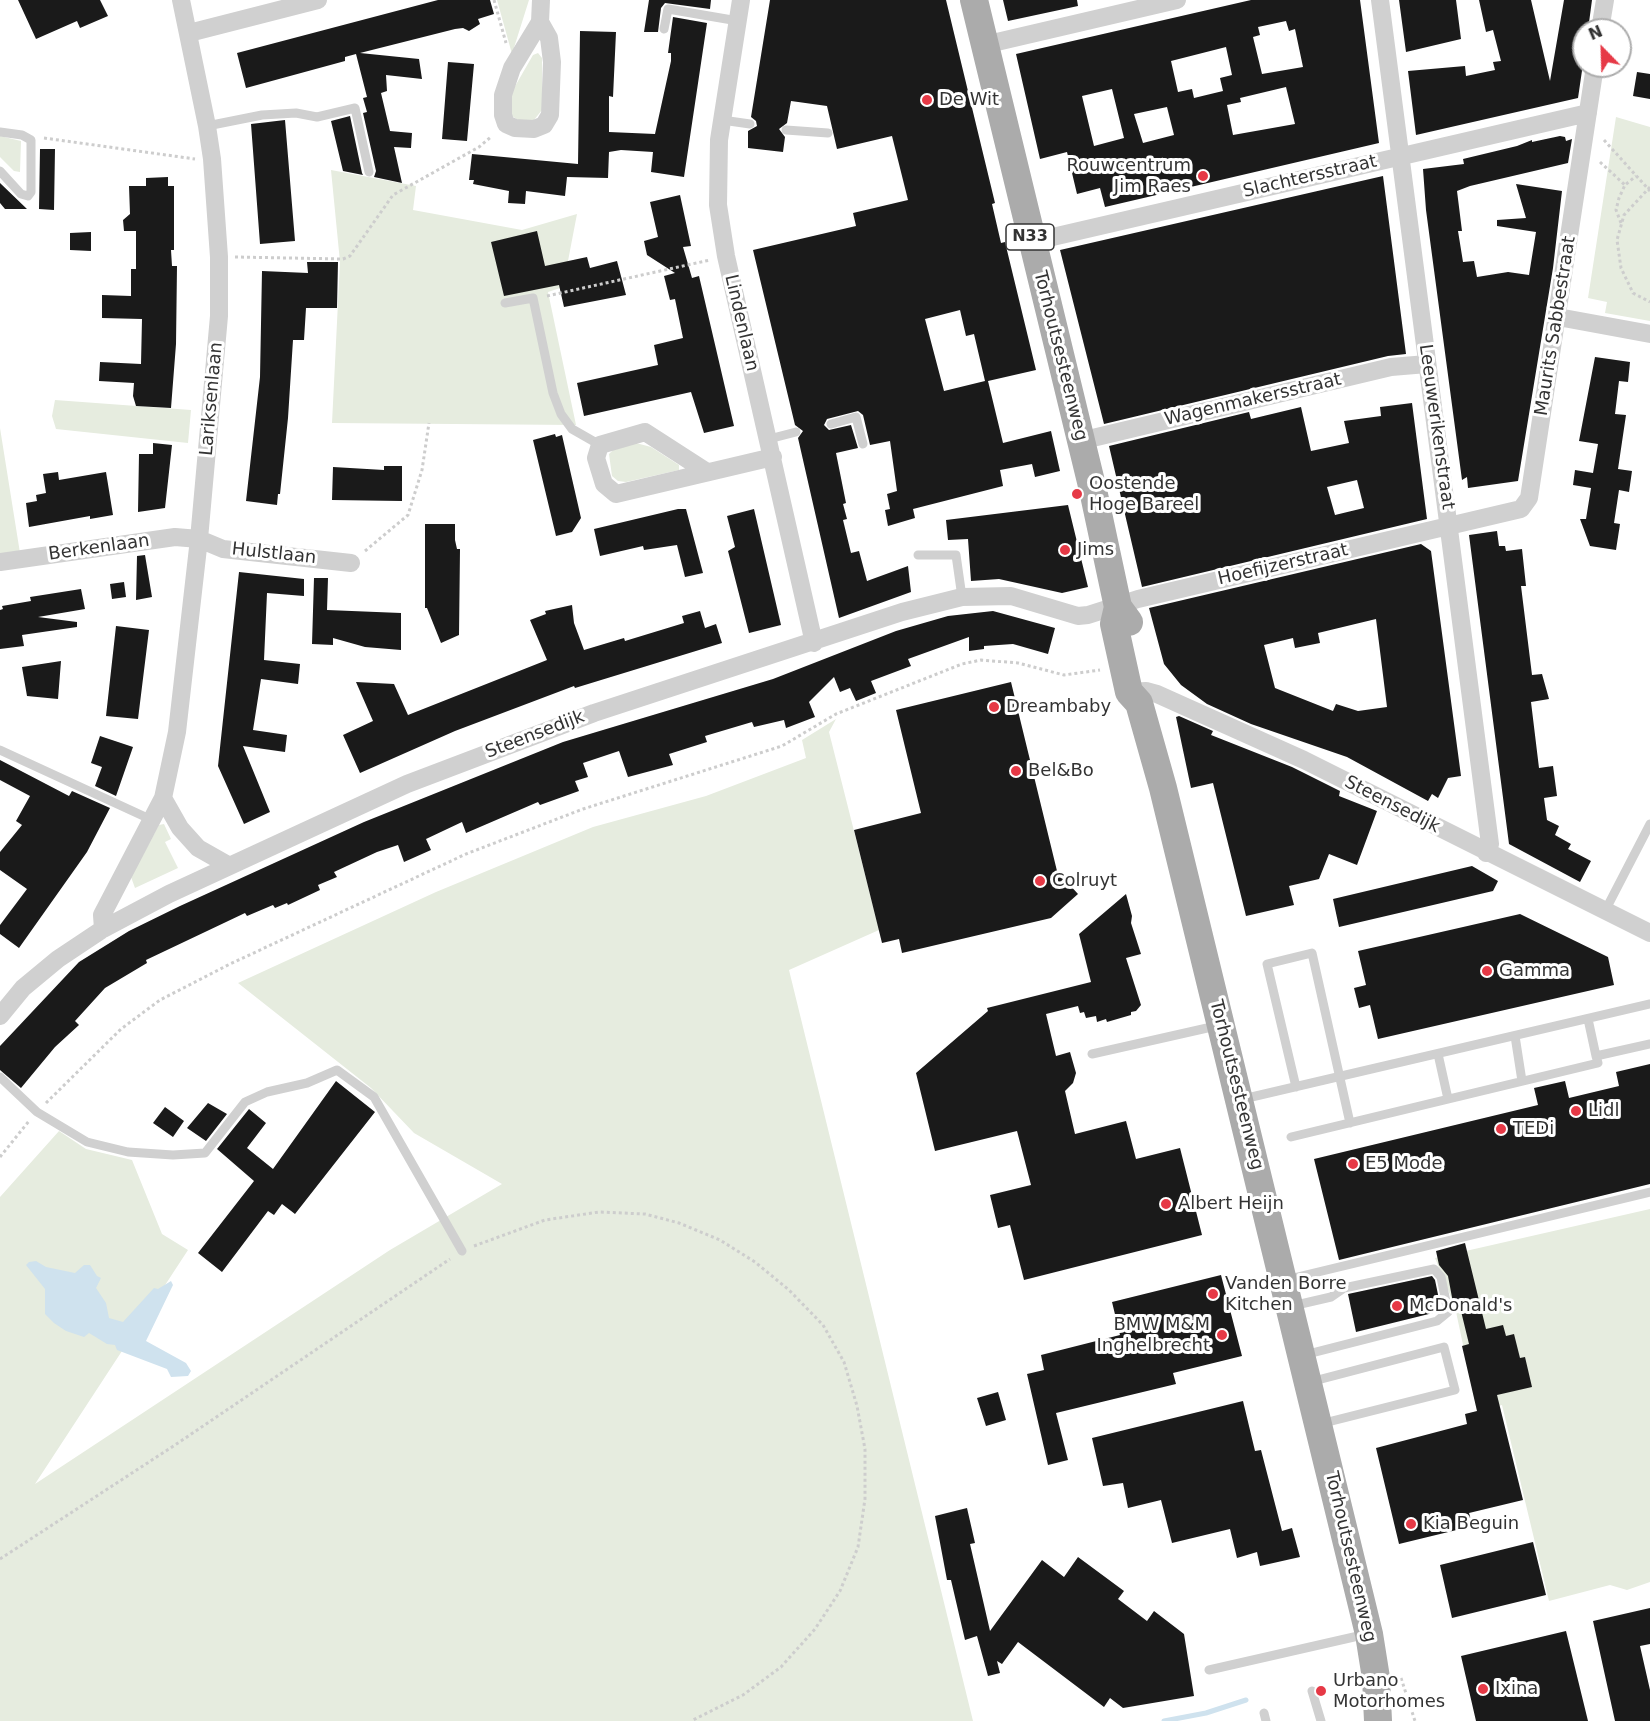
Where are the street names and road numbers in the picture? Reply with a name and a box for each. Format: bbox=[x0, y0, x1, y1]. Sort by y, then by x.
street label: Slachtersstraat bbox=[1241, 151, 1379, 203]
road number: N33 bbox=[1006, 224, 1054, 250]
street label: Maurits Sabbestraat bbox=[1531, 234, 1581, 418]
street label: Torhoutsesteenweg bbox=[1028, 269, 1092, 443]
street label: Lindenlaan bbox=[719, 272, 763, 374]
street label: Lariksenlaan bbox=[196, 341, 228, 457]
street label: Leeuwerikenstraat bbox=[1414, 343, 1458, 511]
street label: Wagenmakersstraat bbox=[1163, 369, 1343, 431]
street label: Berkenlaan bbox=[47, 530, 151, 566]
street label: Hulstlaan bbox=[231, 539, 317, 569]
street label: Hoefijzerstraat bbox=[1216, 540, 1350, 590]
street label: Steensedijk bbox=[482, 706, 588, 764]
street label: Steensedijk bbox=[1341, 772, 1443, 838]
street label: Torhoutsesteenweg bbox=[1204, 998, 1268, 1172]
street label: Torhoutsesteenweg bbox=[1320, 1470, 1380, 1644]

